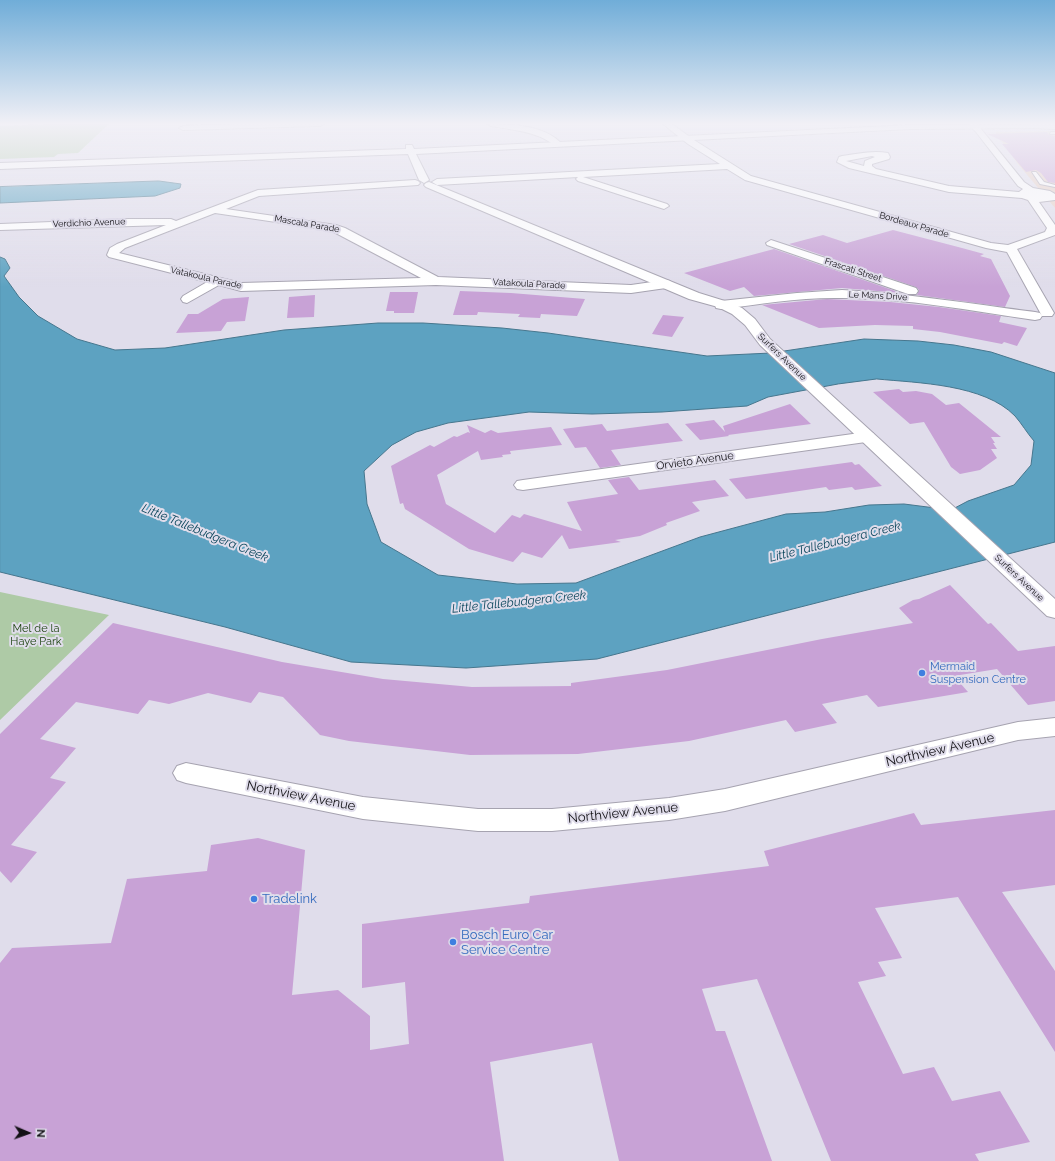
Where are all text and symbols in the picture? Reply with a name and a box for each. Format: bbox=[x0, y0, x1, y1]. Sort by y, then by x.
street label: Bordeaux Parade bbox=[878, 210, 950, 240]
street label: Mascala Parade bbox=[274, 213, 340, 235]
street label: Verdichio Avenue bbox=[52, 216, 126, 230]
street label: Frascati Street bbox=[823, 256, 883, 284]
street label: Vatakoula Parade bbox=[169, 265, 243, 291]
street label: Vatakoula Parade bbox=[492, 277, 566, 291]
street label: Le Mans Drive bbox=[848, 289, 908, 303]
street label: Surfers Avenue bbox=[755, 331, 809, 383]
street label: Orvieto Avenue bbox=[655, 449, 735, 473]
water label: Little Tallebudgera Creek bbox=[140, 501, 270, 565]
water label: Little Tallebudgera Creek bbox=[768, 519, 902, 565]
street label: Surfers Avenue bbox=[992, 552, 1046, 604]
water label: Little Tallebudgera Creek bbox=[451, 588, 587, 616]
park label: Mel de la Haye Park bbox=[10, 622, 62, 648]
place label: Mermaid Suspension Centre bbox=[930, 660, 1026, 686]
marker: Mermaid Suspension Centre bbox=[917, 668, 927, 678]
street label: Northview Avenue bbox=[884, 730, 996, 770]
street label: Northview Avenue bbox=[245, 778, 357, 814]
street label: Northview Avenue bbox=[567, 799, 679, 827]
place label: Tradelink bbox=[262, 891, 317, 907]
marker: Tradelink bbox=[249, 894, 259, 904]
place label: Bosch Euro Car Service Centre bbox=[461, 927, 553, 958]
marker: Bosch Euro Car Service Centre bbox=[448, 937, 458, 947]
north arrow bbox=[8, 1113, 48, 1153]
text: N bbox=[34, 1129, 47, 1138]

